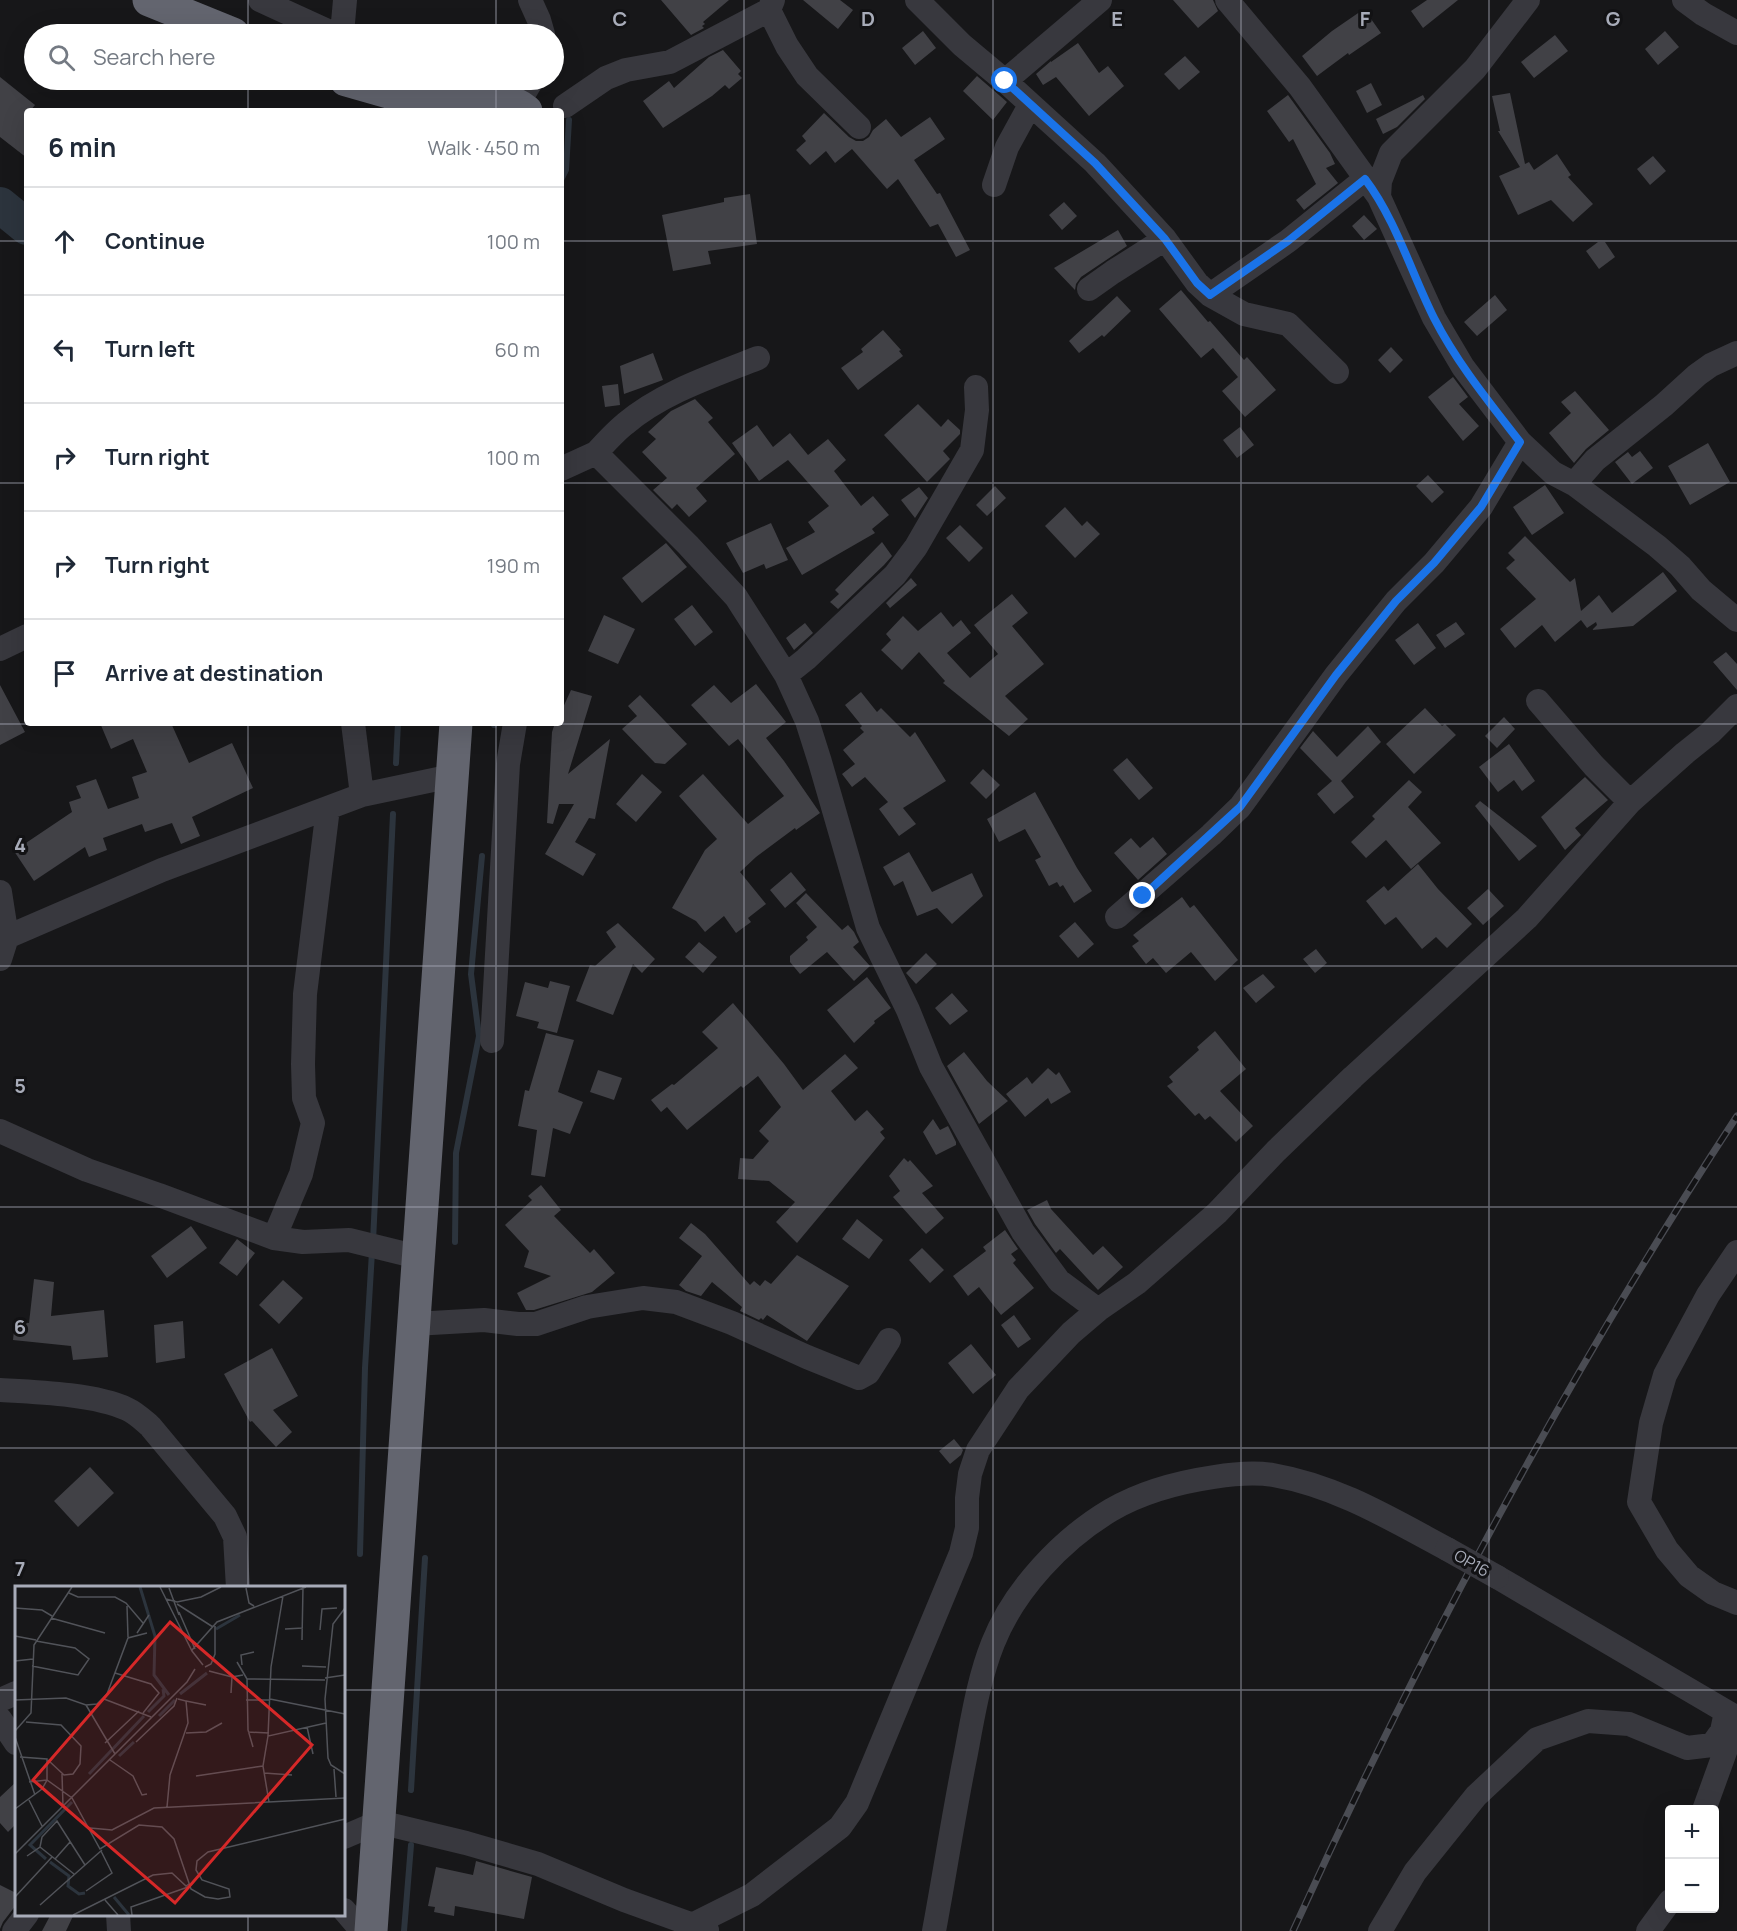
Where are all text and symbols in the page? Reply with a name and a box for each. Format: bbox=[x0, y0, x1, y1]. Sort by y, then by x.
text: C bbox=[613, 5, 627, 32]
text: D bbox=[861, 5, 875, 32]
text: E bbox=[1111, 5, 1123, 32]
text: F bbox=[1360, 5, 1371, 32]
text: G bbox=[1606, 5, 1621, 32]
search box bbox=[24, 24, 564, 90]
icon: search bbox=[45, 41, 78, 74]
text: Search here bbox=[93, 42, 215, 72]
route start bbox=[991, 67, 1017, 93]
text: 6 min bbox=[48, 129, 116, 165]
text: Walk · 450 m bbox=[427, 134, 540, 161]
icon: ahead bbox=[48, 225, 81, 258]
text: Continue bbox=[105, 226, 205, 256]
text: 100 m bbox=[487, 228, 540, 255]
icon: left bbox=[48, 333, 81, 366]
text: Turn left bbox=[105, 334, 195, 364]
text: 60 m bbox=[494, 336, 540, 363]
icon: right bbox=[48, 441, 81, 474]
text: Turn right bbox=[105, 442, 210, 472]
text: 100 m bbox=[487, 444, 540, 471]
icon: right bbox=[48, 549, 81, 582]
text: Turn right bbox=[105, 550, 210, 580]
text: 190 m bbox=[487, 552, 540, 579]
icon: arrive bbox=[48, 657, 81, 690]
text: Arrive at destination bbox=[105, 658, 323, 688]
text: 4 bbox=[14, 831, 26, 858]
route end bbox=[1129, 882, 1155, 908]
text: 5 bbox=[14, 1072, 26, 1099]
text: 6 bbox=[14, 1313, 26, 1340]
street label: OP16 bbox=[1450, 1544, 1494, 1582]
text: 7 bbox=[15, 1555, 25, 1582]
inset map bbox=[15, 1586, 345, 1916]
map controls bbox=[1665, 1805, 1719, 1913]
button: + bbox=[1665, 1805, 1719, 1859]
button: − bbox=[1665, 1859, 1719, 1913]

